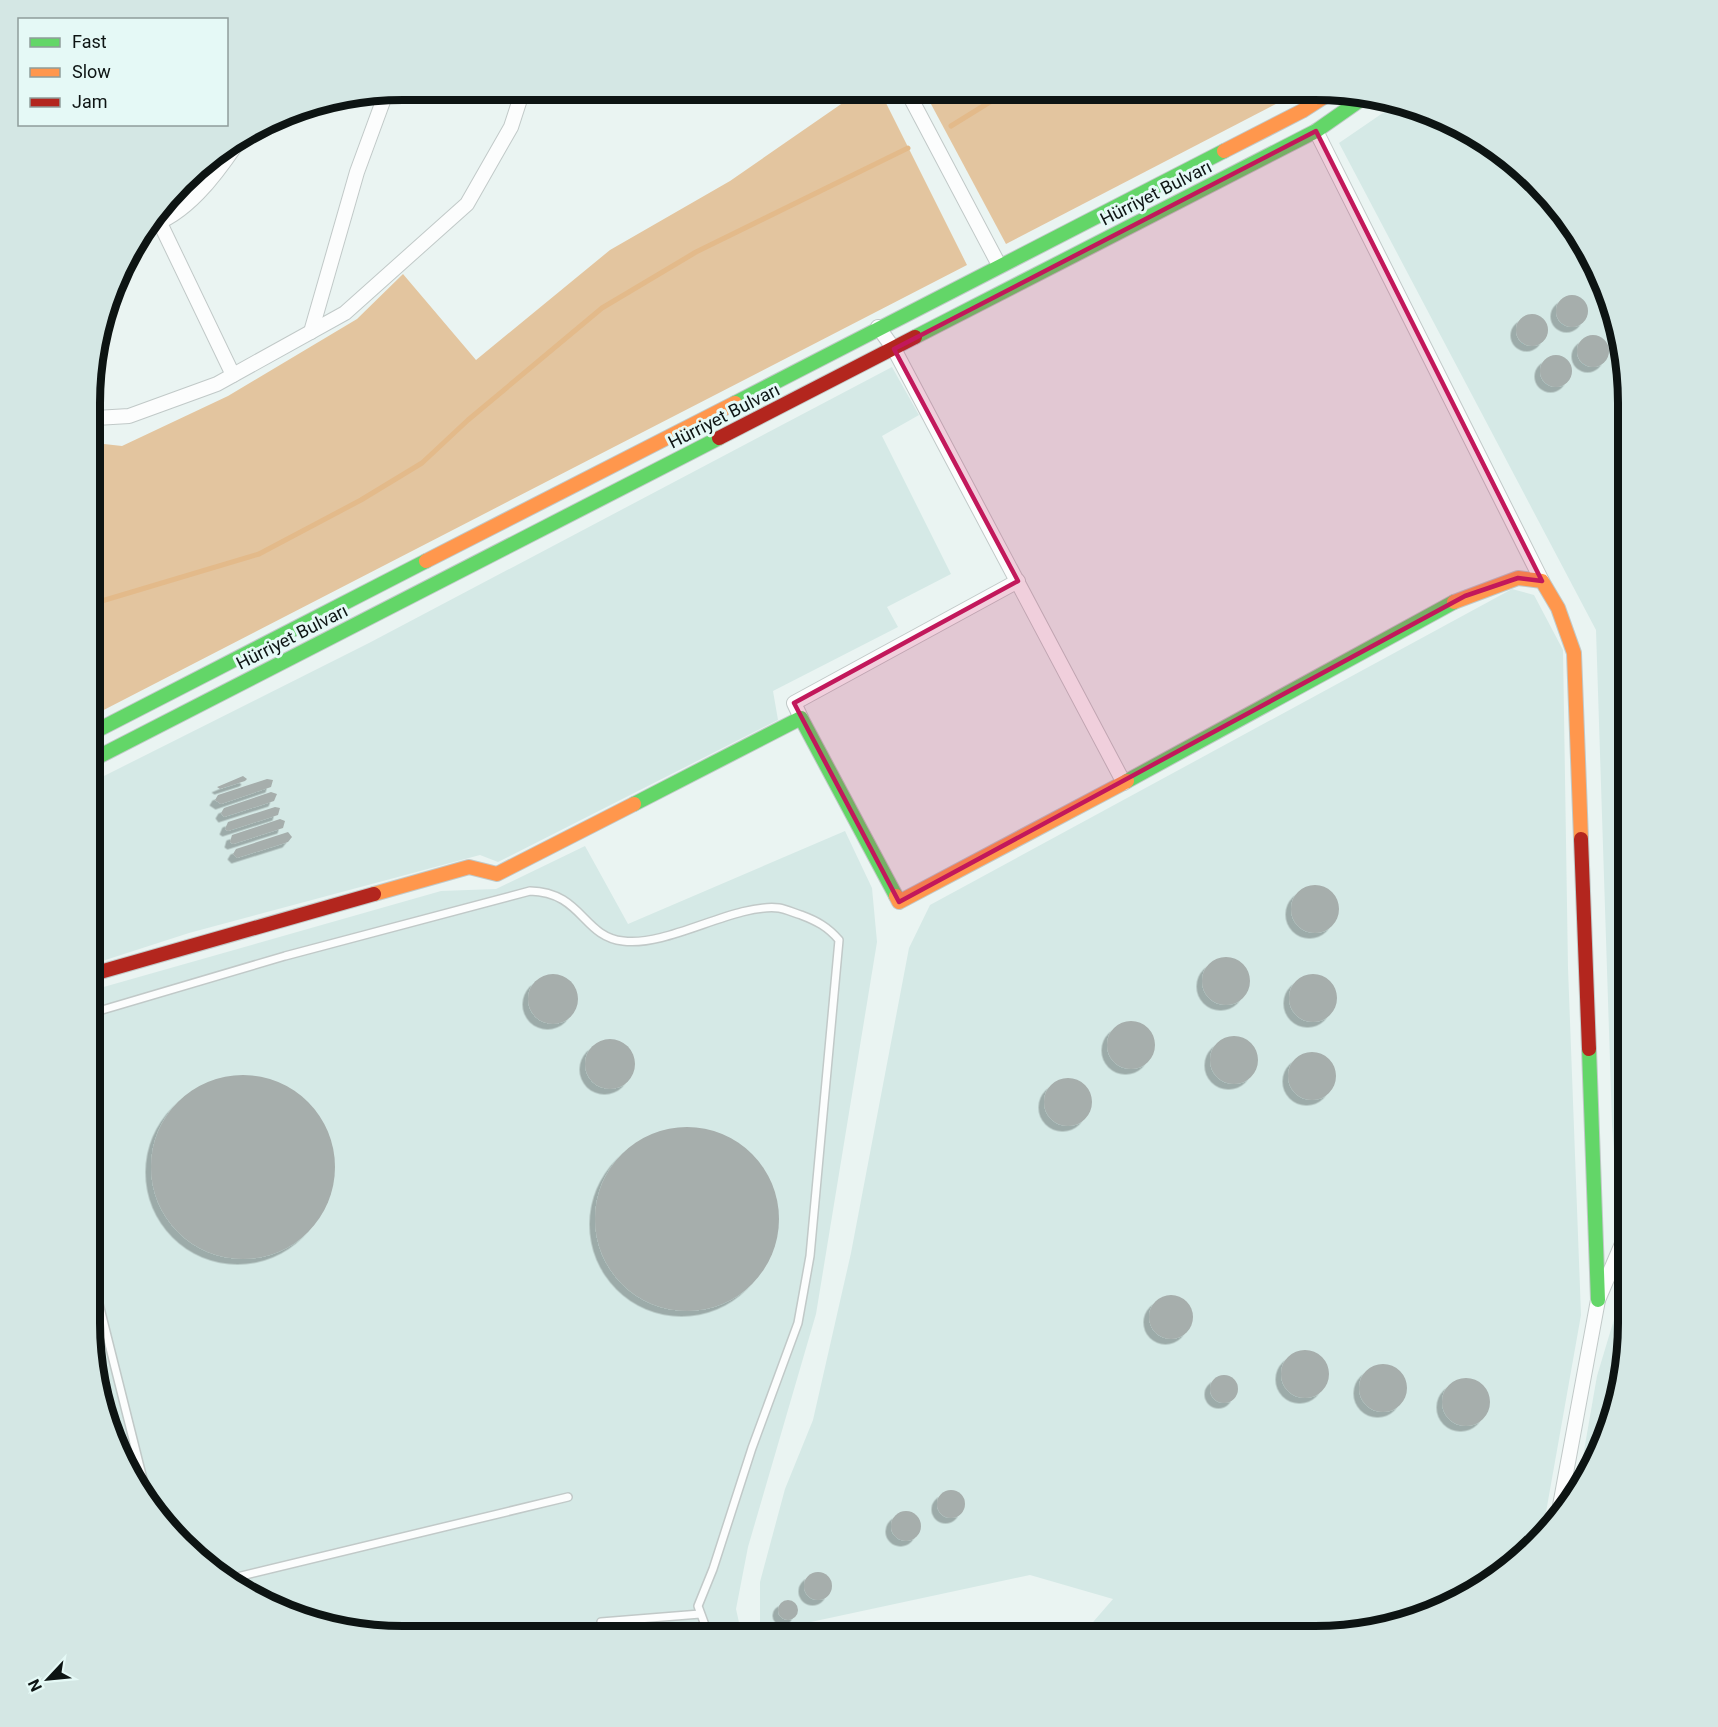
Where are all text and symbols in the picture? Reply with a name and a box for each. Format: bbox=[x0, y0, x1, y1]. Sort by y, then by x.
legend bbox=[18, 18, 228, 126]
text: Fast bbox=[72, 31, 107, 52]
text: Slow bbox=[72, 61, 111, 82]
text: Jam bbox=[72, 91, 108, 112]
street label: Hürriyet Bulvarı bbox=[1097, 155, 1215, 230]
street label: Hürriyet Bulvarı bbox=[665, 378, 783, 453]
street label: Hürriyet Bulvarı bbox=[233, 599, 351, 674]
north arrow bbox=[18, 1649, 78, 1709]
text: N bbox=[24, 1676, 46, 1695]

